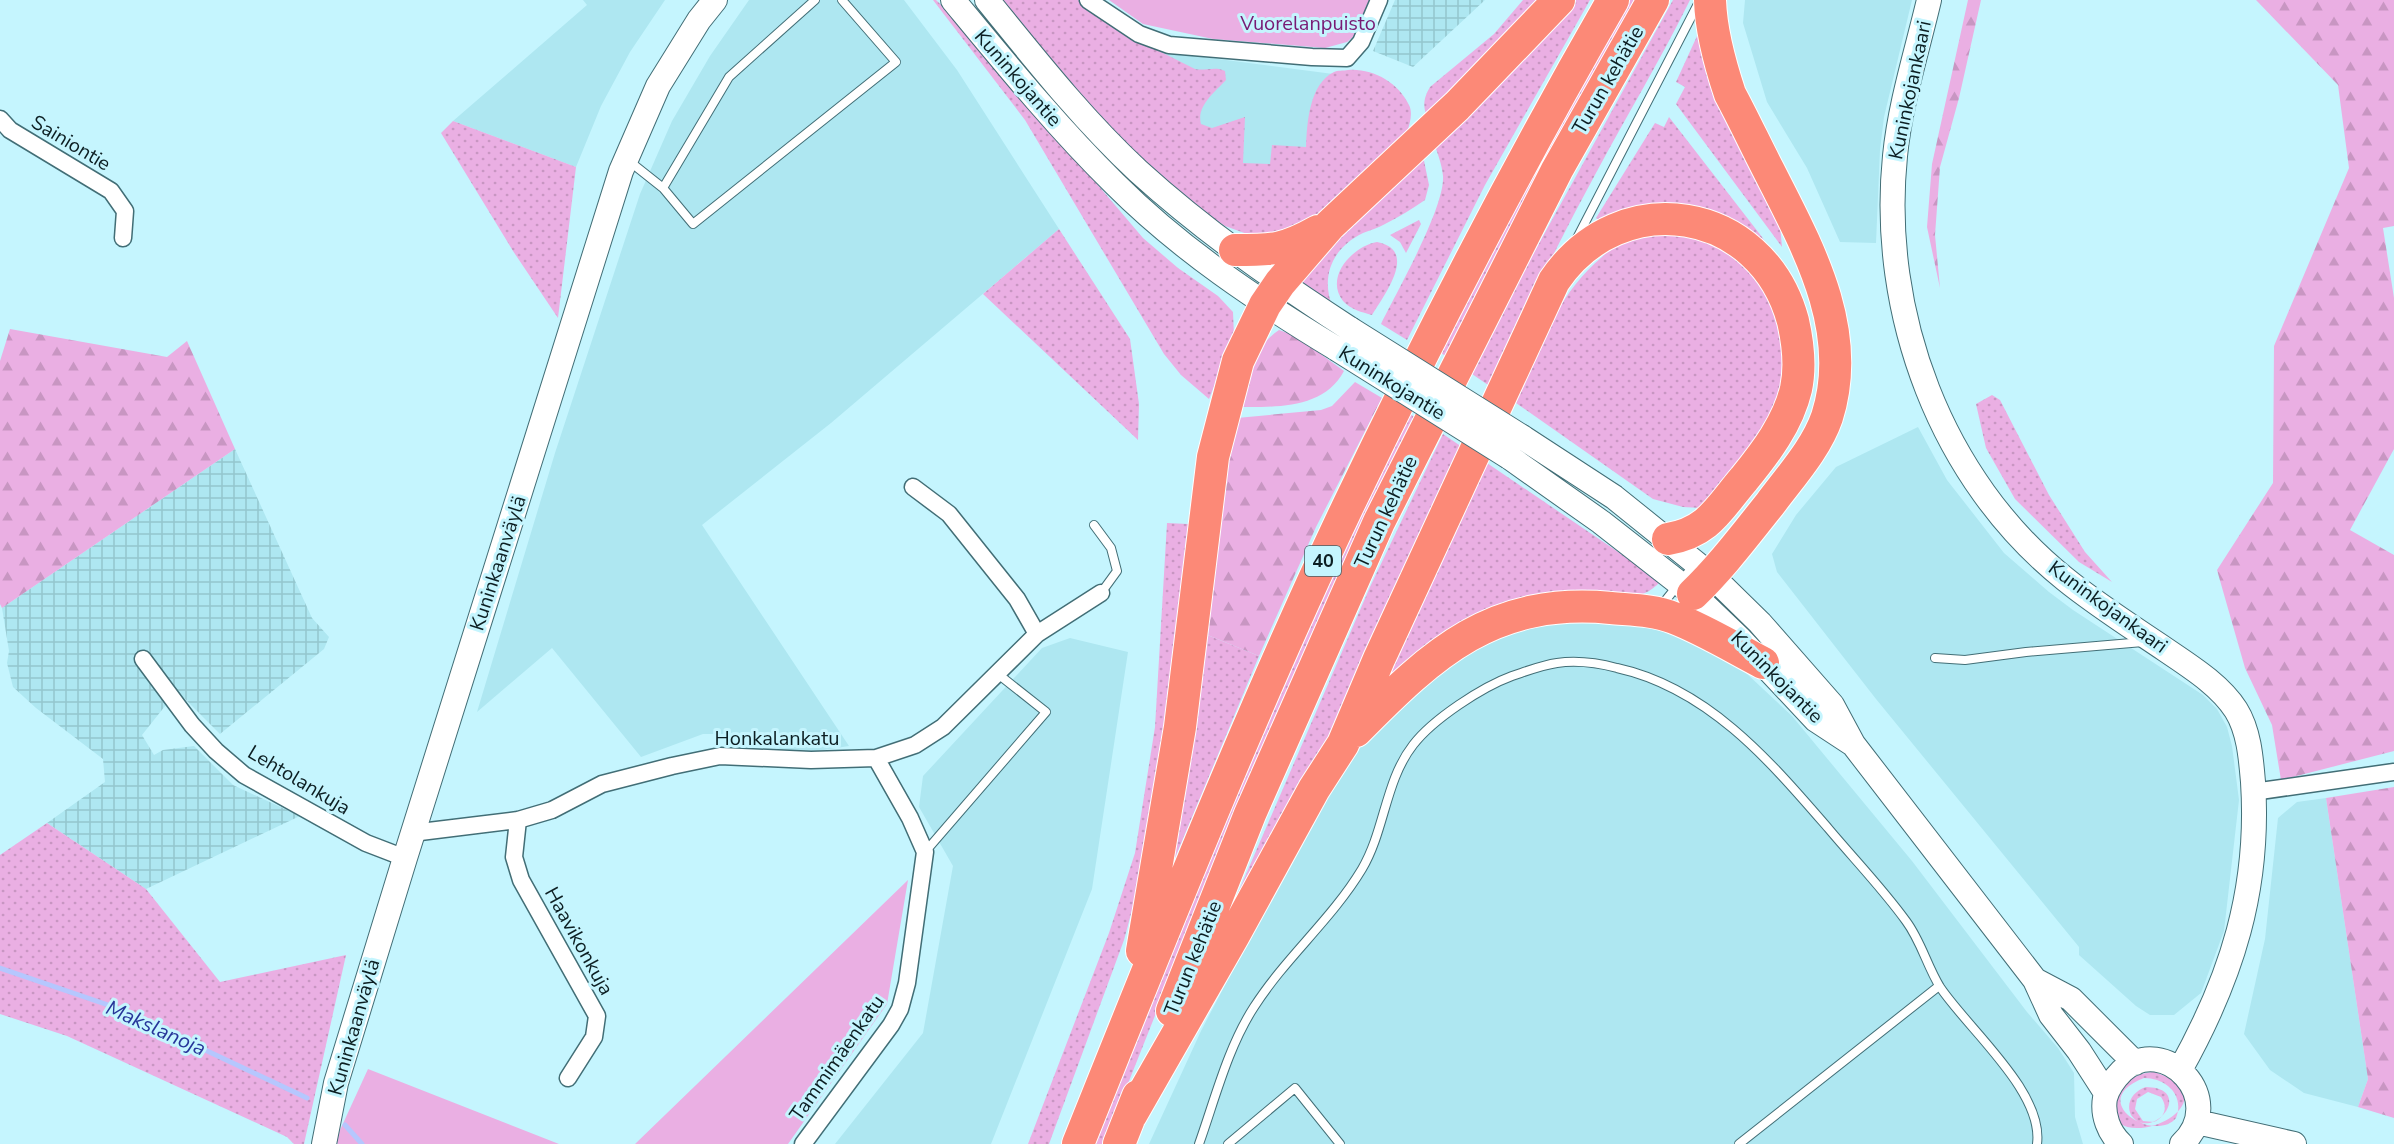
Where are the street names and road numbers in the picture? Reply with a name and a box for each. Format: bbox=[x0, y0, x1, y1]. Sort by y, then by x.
street label: Kuninkojankaari bbox=[1882, 18, 1938, 162]
street label: Turun kehätie bbox=[1566, 21, 1650, 139]
street label: Kuninkojantie bbox=[968, 24, 1068, 132]
street label: Sainiontie bbox=[26, 109, 116, 177]
street label: Kuninkojantie bbox=[1334, 340, 1450, 426]
street label: Turun kehätie bbox=[1348, 451, 1424, 573]
street label: Kuninkaanväylä bbox=[463, 492, 533, 634]
road number: 40 bbox=[1305, 546, 1341, 576]
street label: Kuninkojankaari bbox=[2043, 555, 2173, 659]
street label: Kuninkojantie bbox=[1725, 625, 1829, 729]
street label: Honkalankatu bbox=[715, 725, 839, 752]
street label: Lehtolankuja bbox=[243, 739, 355, 821]
street label: Haavikonkuja bbox=[538, 882, 620, 1000]
street label: Turun kehätie bbox=[1158, 897, 1228, 1019]
street label: Kuninkaanväylä bbox=[322, 956, 386, 1098]
street label: Tammimäenkatu bbox=[783, 989, 891, 1127]

